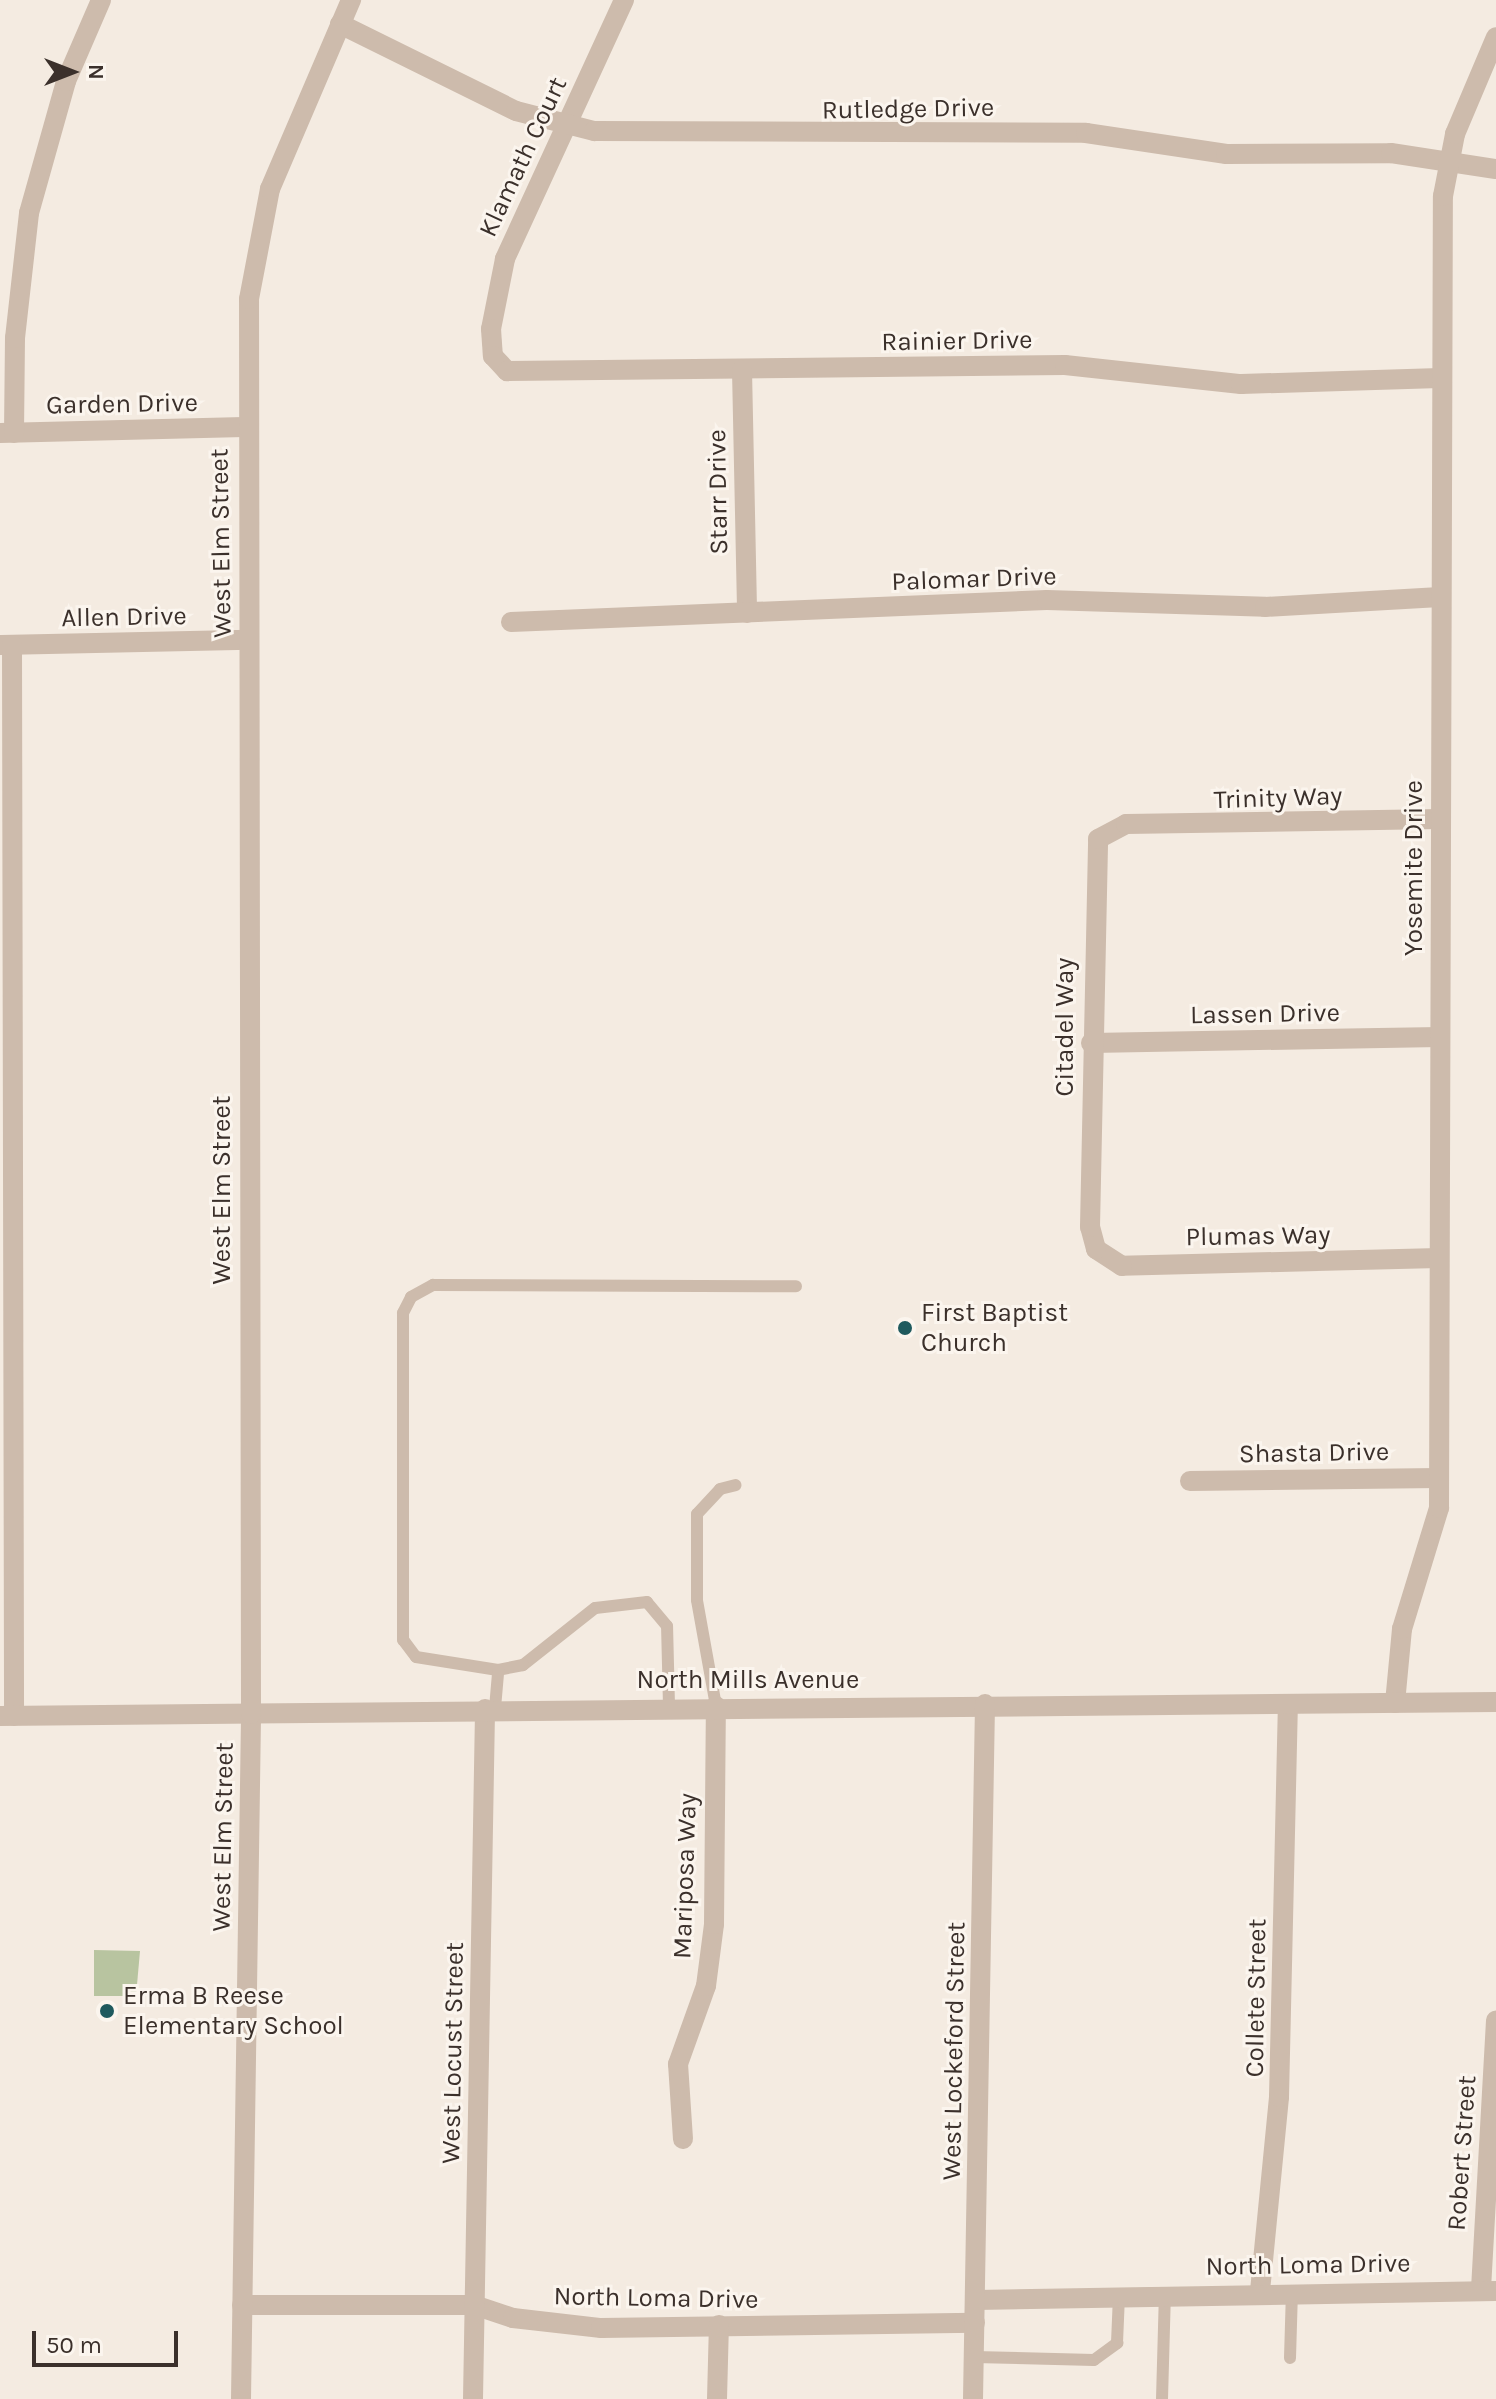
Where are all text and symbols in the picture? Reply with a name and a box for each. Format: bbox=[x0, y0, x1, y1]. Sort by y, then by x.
north arrow bbox=[32, 32, 112, 112]
text: N bbox=[83, 64, 109, 80]
street label: Klamath Court bbox=[472, 72, 574, 242]
street label: Rutledge Drive bbox=[822, 92, 994, 126]
street label: Rainier Drive bbox=[881, 324, 1033, 358]
street label: Garden Drive bbox=[46, 387, 198, 421]
street label: Starr Drive bbox=[701, 429, 735, 555]
street label: West Elm Street bbox=[204, 448, 238, 638]
street label: Palomar Drive bbox=[891, 561, 1057, 597]
street label: Allen Drive bbox=[61, 600, 187, 634]
street label: Trinity Way bbox=[1213, 780, 1343, 816]
street label: Yosemite Drive bbox=[1398, 780, 1430, 956]
street label: Citadel Way bbox=[1049, 958, 1081, 1096]
street label: Lassen Drive bbox=[1190, 997, 1340, 1031]
street label: West Elm Street bbox=[206, 1095, 238, 1285]
street label: Plumas Way bbox=[1185, 1219, 1331, 1253]
place label: First Baptist Church bbox=[921, 1297, 1068, 1358]
marker: First Baptist Church bbox=[896, 1319, 914, 1337]
street label: Shasta Drive bbox=[1239, 1436, 1389, 1470]
street label: North Mills Avenue bbox=[637, 1664, 859, 1696]
street label: West Elm Street bbox=[206, 1742, 240, 1932]
street label: Mariposa Way bbox=[667, 1793, 703, 1959]
street label: Collete Street bbox=[1239, 1918, 1273, 2078]
street label: West Lockeford Street bbox=[936, 1921, 972, 2181]
street label: West Locust Street bbox=[435, 1942, 471, 2164]
place label: Erma B Reese Elementary School bbox=[123, 1980, 344, 2042]
marker: Erma B Reese Elementary School bbox=[98, 2002, 116, 2020]
street label: Robert Street bbox=[1441, 2074, 1483, 2232]
street label: North Loma Drive bbox=[1205, 2248, 1411, 2282]
street label: North Loma Drive bbox=[553, 2281, 759, 2315]
scale bar bbox=[36, 2315, 182, 2365]
text: 50 m bbox=[46, 2331, 102, 2359]

